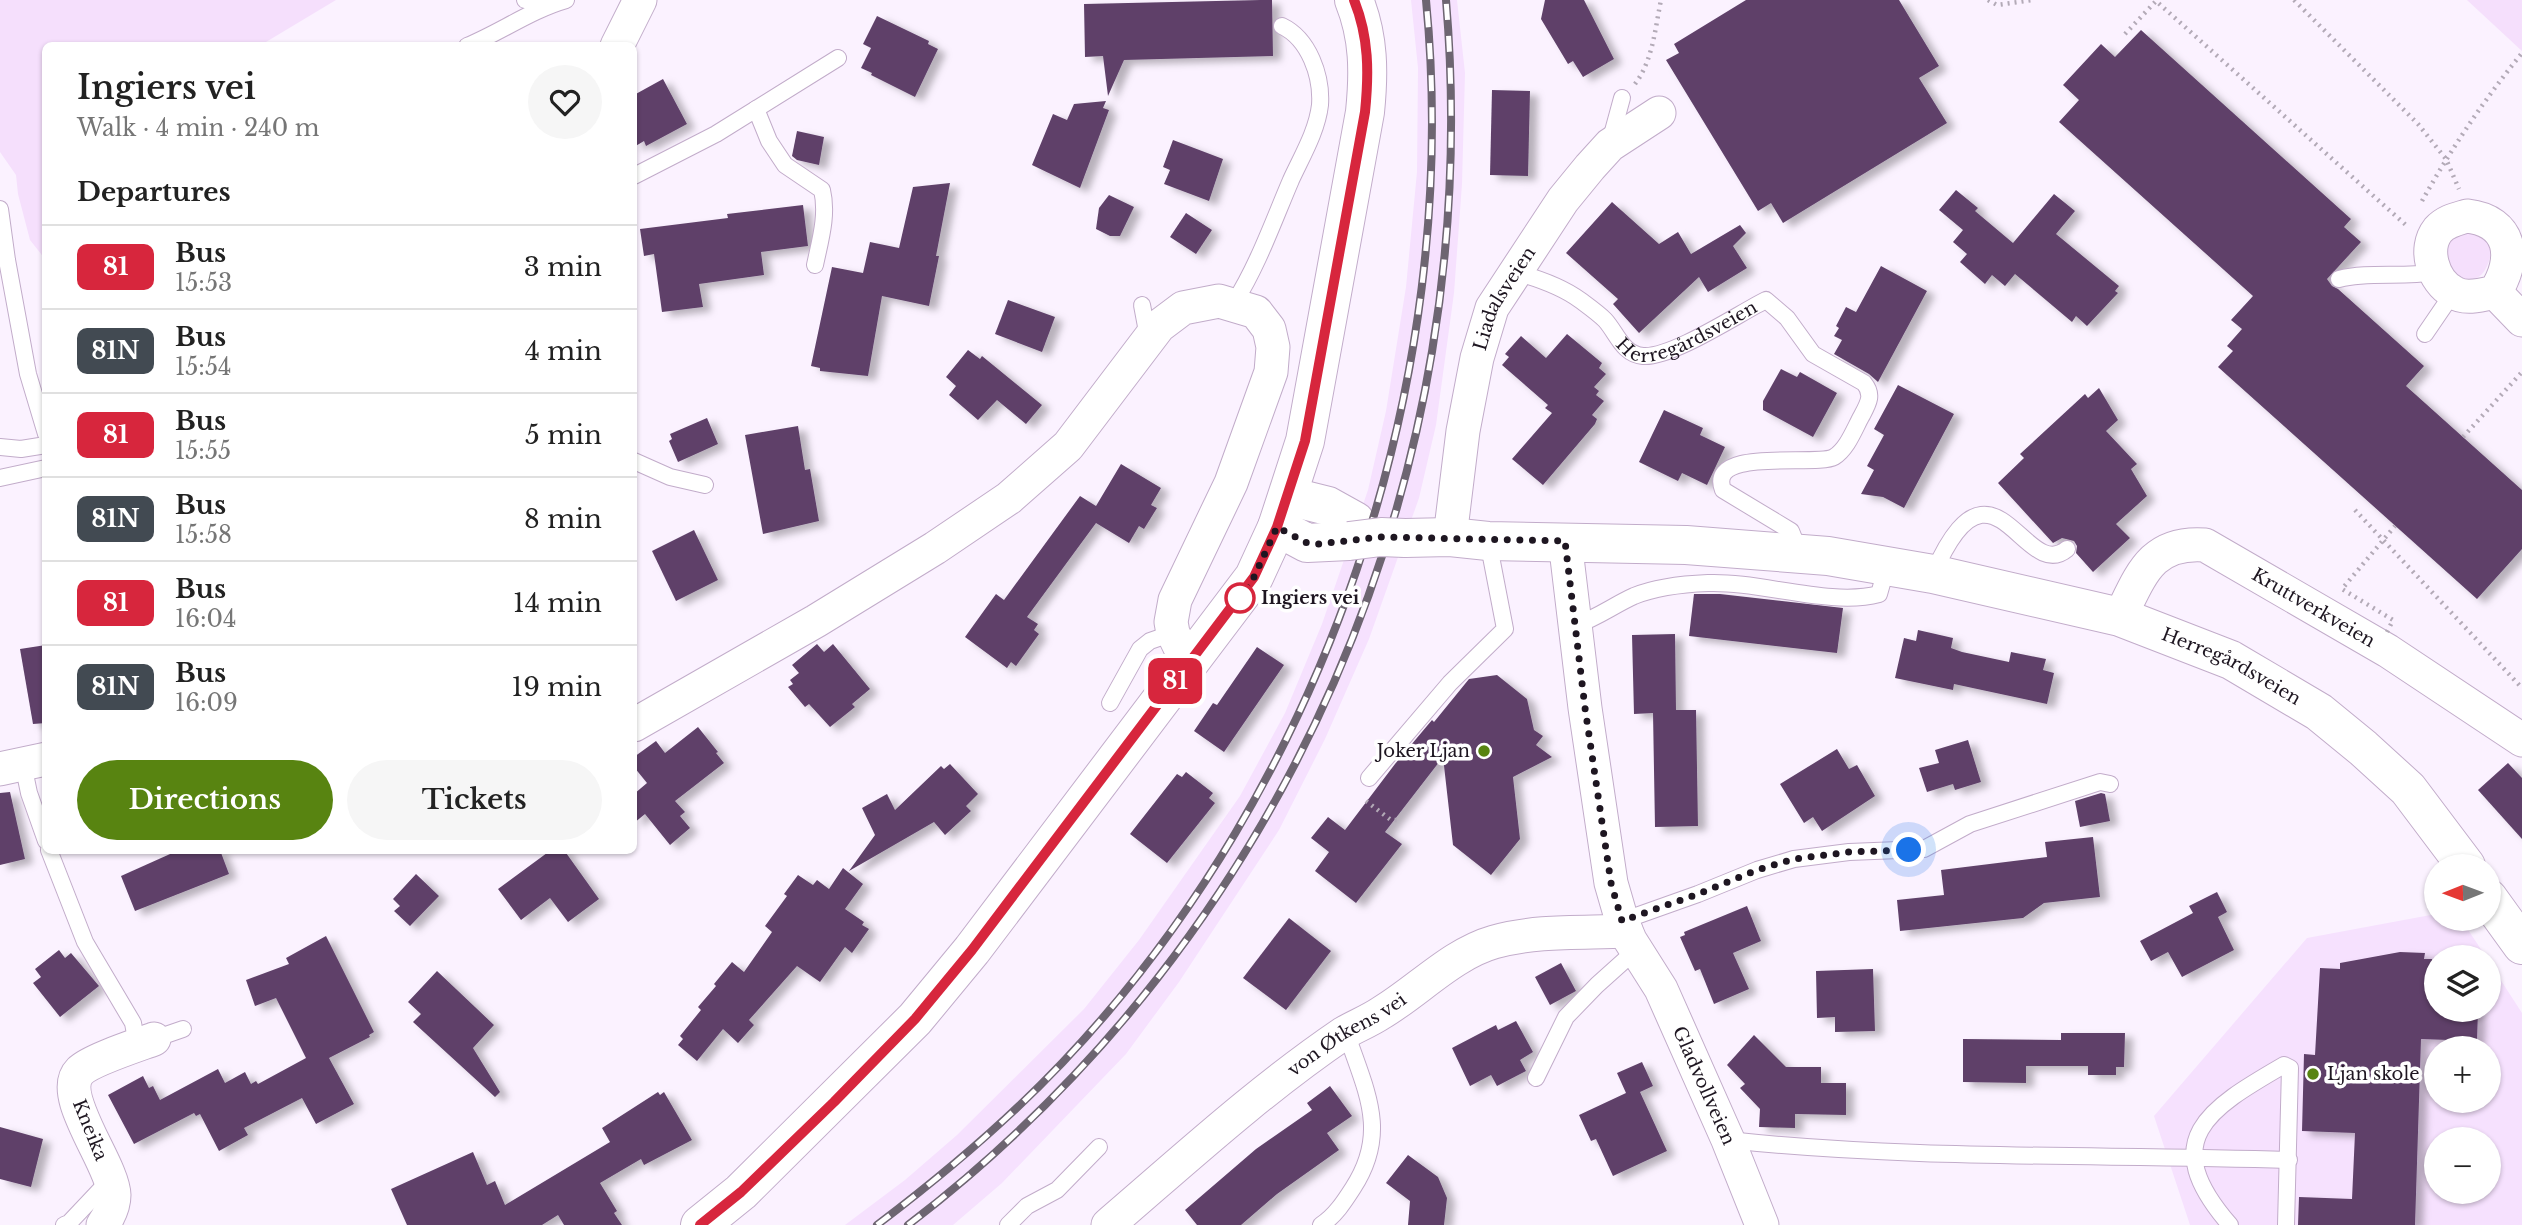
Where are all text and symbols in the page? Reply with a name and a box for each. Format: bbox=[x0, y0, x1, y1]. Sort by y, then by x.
button: heart bbox=[528, 65, 602, 139]
text: Ingiers vei bbox=[77, 67, 256, 108]
text: Walk · 4 min · 240 m bbox=[77, 114, 319, 142]
text: Departures bbox=[77, 176, 231, 208]
text: Bus bbox=[175, 237, 226, 269]
street label: Liadalsveien bbox=[1469, 242, 1540, 353]
text: 3 min bbox=[524, 251, 602, 283]
text: 81 bbox=[103, 252, 128, 281]
text: 15:53 bbox=[175, 269, 232, 297]
street label: Herregårdsveien bbox=[1611, 296, 1761, 367]
text: Bus bbox=[175, 321, 226, 353]
text: 4 min bbox=[525, 335, 602, 367]
text: 81N bbox=[91, 336, 140, 365]
text: 15:54 bbox=[175, 353, 231, 381]
text: Bus bbox=[175, 405, 226, 437]
text: 5 min bbox=[525, 419, 602, 451]
text: 81 bbox=[103, 420, 128, 449]
text: 15:55 bbox=[175, 437, 231, 465]
text: Bus bbox=[175, 489, 226, 521]
text: 8 min bbox=[524, 503, 602, 535]
text: 81N bbox=[91, 504, 140, 533]
text: 15:58 bbox=[175, 521, 232, 549]
street label: Kruttverkveien bbox=[2248, 564, 2379, 652]
text: Bus bbox=[175, 573, 226, 605]
marker: Ingiers vei bbox=[1225, 583, 1255, 613]
text: 14 min bbox=[513, 587, 602, 619]
place label: Ingiers vei bbox=[1261, 587, 1360, 609]
text: 81 bbox=[103, 588, 128, 617]
text: 16:04 bbox=[175, 605, 236, 633]
street label: Herregårdsveien bbox=[2158, 623, 2305, 710]
text: Bus bbox=[175, 657, 226, 689]
line badge: 81 bbox=[1144, 658, 1206, 704]
text: 81 bbox=[1162, 666, 1188, 695]
text: 19 min bbox=[512, 671, 602, 703]
text: 81N bbox=[91, 672, 140, 701]
text: 16:09 bbox=[175, 689, 238, 717]
place label: Joker Ljan bbox=[1375, 740, 1470, 762]
marker: Joker Ljan bbox=[1476, 743, 1492, 759]
button: Directions bbox=[77, 760, 333, 840]
button: Tickets bbox=[347, 760, 602, 840]
your location bbox=[1891, 832, 1926, 867]
north arrow bbox=[2424, 854, 2501, 931]
map controls bbox=[2424, 854, 2501, 1204]
button: layers bbox=[2424, 945, 2501, 1022]
street label: von Øtkens vei bbox=[1283, 989, 1411, 1081]
street label: Gladvollveien bbox=[1668, 1023, 1740, 1148]
button: + bbox=[2424, 1036, 2501, 1113]
place label: Ljan skole bbox=[2327, 1063, 2420, 1085]
marker: Ljan skole bbox=[2305, 1066, 2321, 1082]
street label: Kneika bbox=[68, 1096, 112, 1164]
button: − bbox=[2424, 1127, 2501, 1204]

